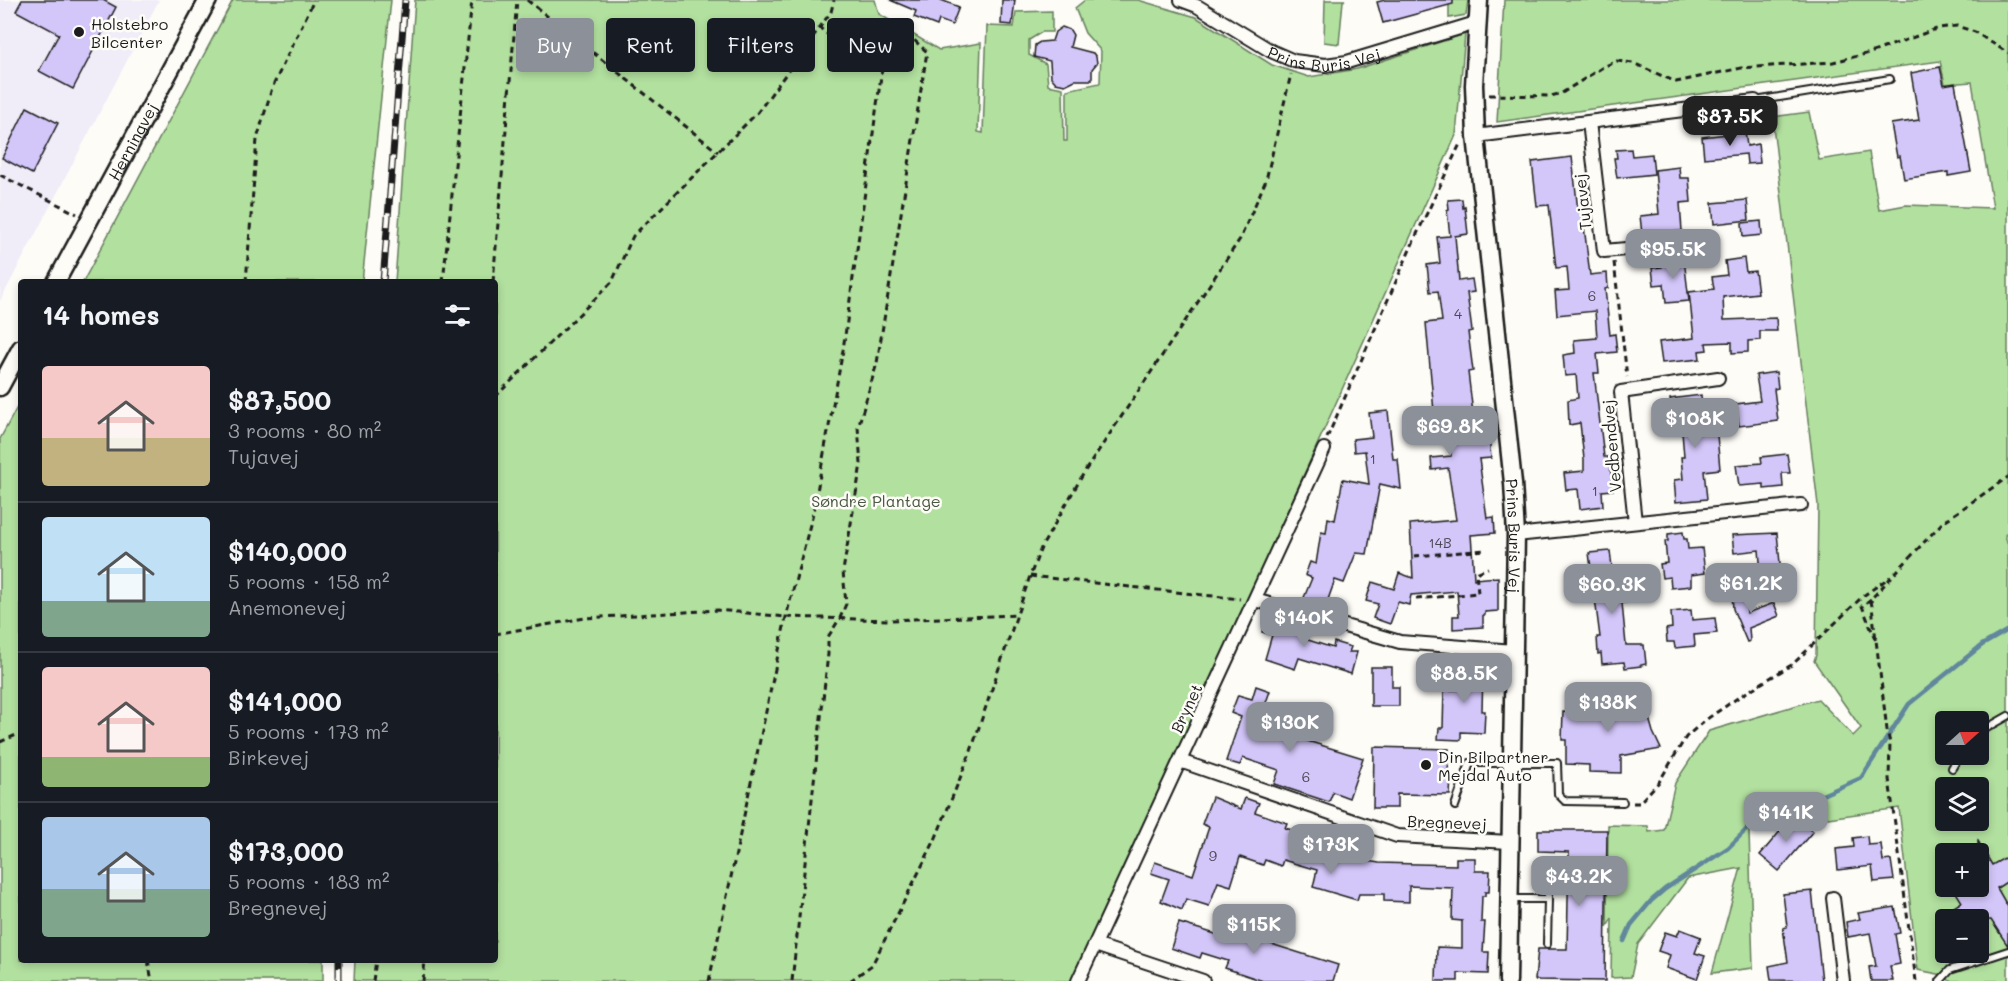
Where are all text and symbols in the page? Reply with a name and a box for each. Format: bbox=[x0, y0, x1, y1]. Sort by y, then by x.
place label: Holstebro Bilcenter bbox=[91, 13, 168, 52]
chip: Buy bbox=[516, 18, 594, 72]
chip: Rent bbox=[606, 18, 695, 72]
chip: Filters bbox=[707, 18, 815, 72]
chip: New bbox=[827, 18, 914, 72]
marker: Holstebro Bilcenter bbox=[72, 25, 86, 39]
street label: Prins Buris Vej bbox=[1265, 41, 1383, 76]
pin: $87.5K bbox=[1681, 96, 1779, 147]
street label: Herningvej bbox=[102, 99, 161, 184]
text: $87.5K bbox=[1697, 102, 1763, 128]
street label: Tujavej bbox=[1569, 173, 1595, 231]
pin: $95.5K bbox=[1624, 229, 1722, 280]
text: $95.5K bbox=[1639, 235, 1707, 261]
house number: 6 bbox=[1588, 286, 1596, 305]
text: 14 homes bbox=[42, 298, 160, 332]
icon: filters bbox=[441, 299, 474, 332]
house number: 4 bbox=[1454, 304, 1463, 323]
text: $87,500 bbox=[228, 383, 331, 417]
icon: home bbox=[90, 390, 162, 462]
pin: $108K bbox=[1653, 398, 1737, 449]
street label: Vedbendvej bbox=[1596, 399, 1626, 493]
text: $108K bbox=[1665, 404, 1725, 430]
pin: $69.8K bbox=[1401, 406, 1499, 457]
text: $69.8K bbox=[1416, 412, 1484, 438]
text: 3 rooms · 80 m² bbox=[228, 417, 381, 443]
text: Tujavej bbox=[228, 443, 299, 469]
house number: 1 bbox=[1370, 449, 1376, 468]
street label: Prins Buris Vej bbox=[1502, 478, 1527, 593]
house number: 1 bbox=[1592, 481, 1598, 500]
park label: Søndre Plantage bbox=[811, 490, 941, 511]
house number: 14B bbox=[1428, 533, 1452, 552]
text: $140,000 bbox=[228, 534, 347, 568]
icon: home bbox=[90, 541, 162, 613]
pin: $61.2K bbox=[1702, 563, 1800, 614]
pin: $60.3K bbox=[1563, 564, 1661, 615]
text: 5 rooms · 158 m² bbox=[228, 568, 390, 594]
text: $61.2K bbox=[1719, 569, 1783, 595]
text: $60.3K bbox=[1578, 570, 1646, 596]
text: Anemonevej bbox=[228, 594, 346, 620]
pin: $140K bbox=[1262, 597, 1346, 648]
text: $140K bbox=[1274, 603, 1334, 629]
pin: $88.5K bbox=[1415, 653, 1513, 704]
text: $88.5K bbox=[1430, 659, 1498, 685]
street label: Brynet bbox=[1165, 680, 1207, 736]
pin: $138K bbox=[1566, 682, 1650, 733]
text: $141,000 bbox=[228, 684, 342, 718]
text: $138K bbox=[1579, 688, 1637, 714]
icon: home bbox=[90, 691, 162, 763]
pin: $130K bbox=[1248, 702, 1332, 753]
text: $130K bbox=[1260, 708, 1320, 734]
north arrow bbox=[1935, 711, 1989, 765]
map controls bbox=[1935, 711, 1989, 963]
text: 5 rooms · 173 m² bbox=[228, 718, 389, 744]
text: Birkevej bbox=[228, 744, 309, 770]
place label: Din Bilpartner Mejdal Auto bbox=[1438, 746, 1548, 785]
marker: Din Bilpartner Mejdal Auto bbox=[1419, 758, 1433, 772]
house number: 6 bbox=[1302, 767, 1310, 786]
button: layers bbox=[1935, 777, 1989, 831]
pin: $141K bbox=[1744, 792, 1828, 843]
text: $141K bbox=[1758, 798, 1814, 824]
street label: Bregnevej bbox=[1407, 810, 1487, 834]
pin: $173K bbox=[1289, 824, 1373, 875]
text: $173K bbox=[1302, 830, 1360, 856]
text: $173,000 bbox=[228, 834, 344, 868]
icon: home bbox=[90, 841, 162, 913]
button: + bbox=[1935, 843, 1989, 897]
house number: 9 bbox=[1209, 846, 1217, 865]
pin: $43.2K bbox=[1530, 856, 1628, 907]
text: $43.2K bbox=[1545, 862, 1613, 888]
text: 5 rooms · 183 m² bbox=[228, 868, 390, 894]
text: Bregnevej bbox=[228, 894, 328, 920]
pin: $115K bbox=[1212, 904, 1296, 955]
button: − bbox=[1935, 909, 1989, 963]
text: $115K bbox=[1227, 910, 1281, 936]

